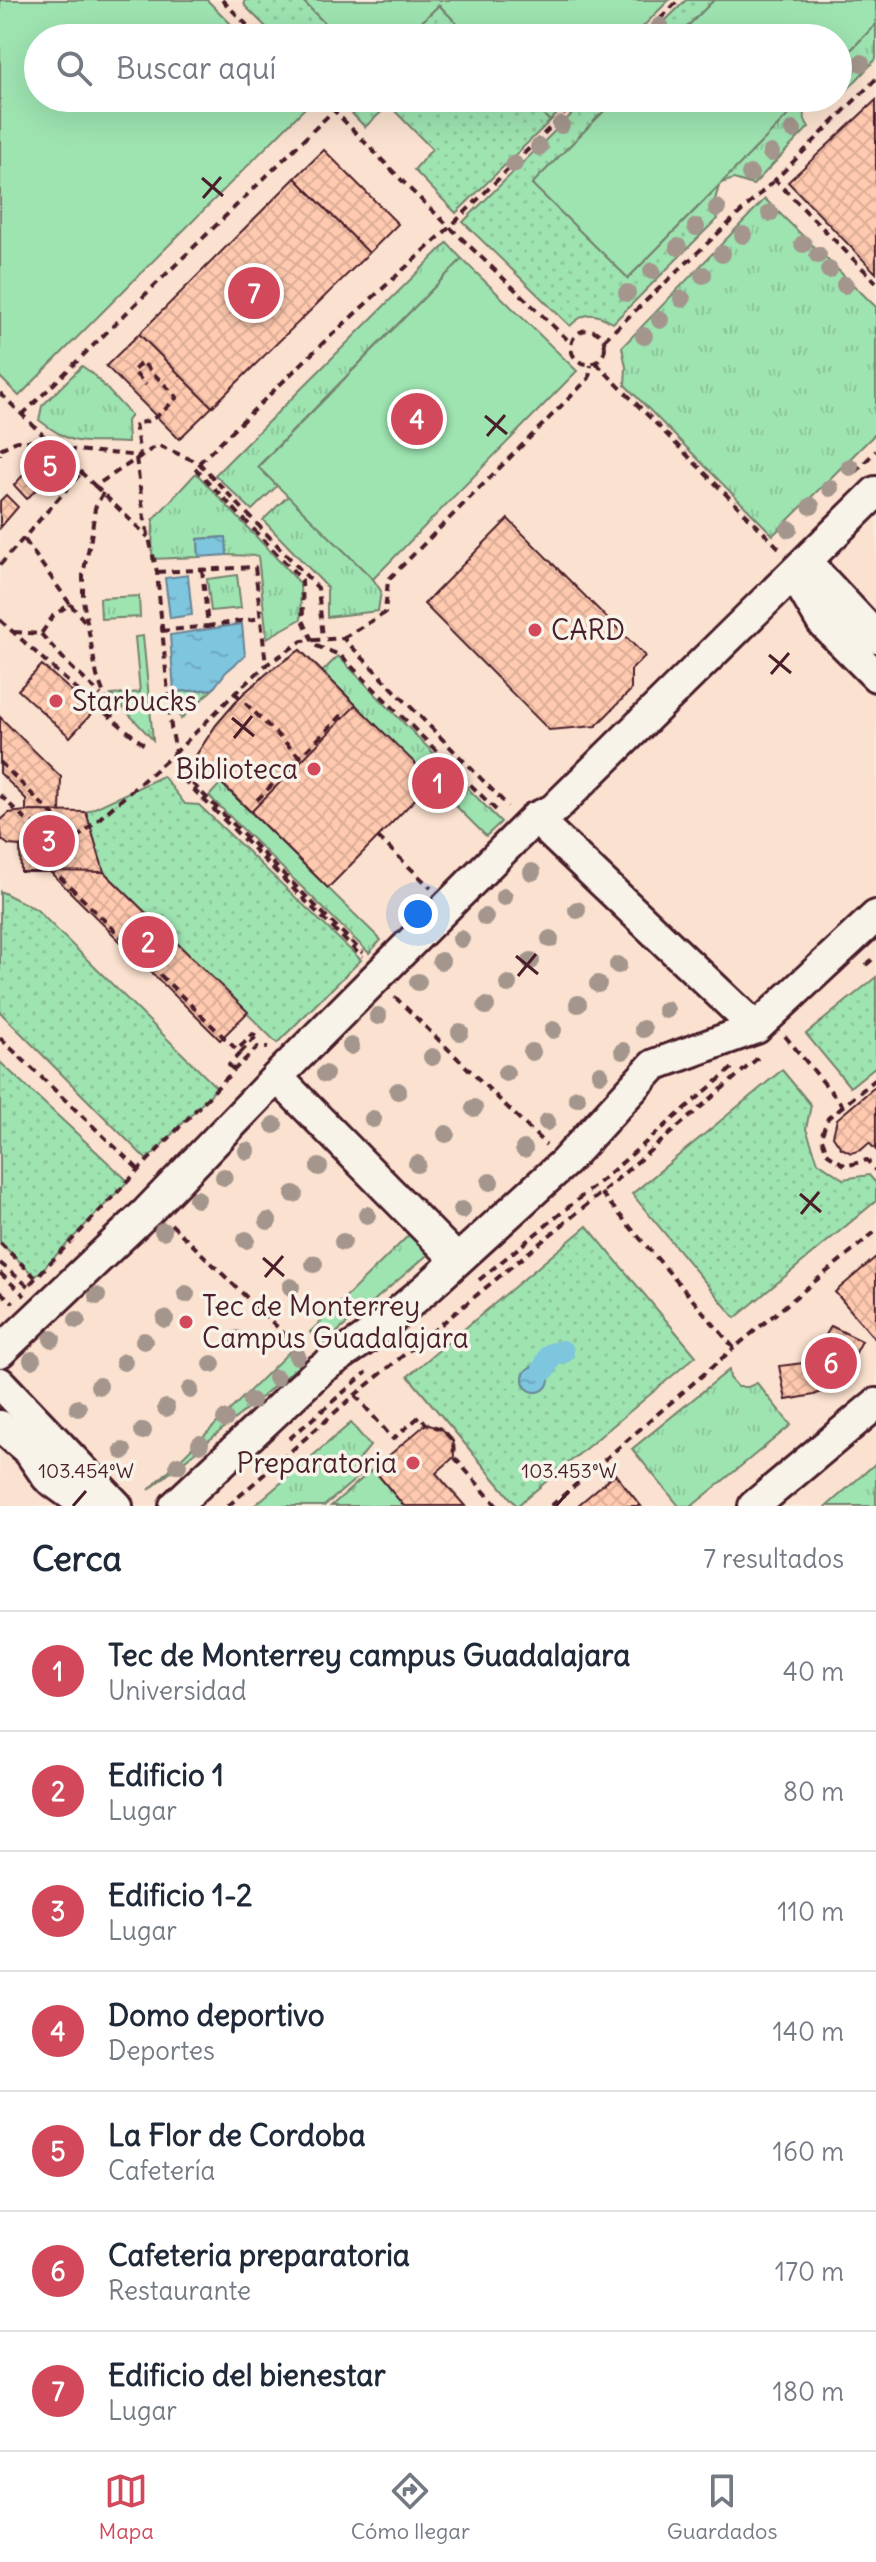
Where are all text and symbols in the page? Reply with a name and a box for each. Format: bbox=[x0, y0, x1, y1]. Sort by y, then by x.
search box bbox=[24, 24, 852, 112]
icon: search bbox=[52, 46, 96, 90]
text: Buscar aquí bbox=[116, 49, 276, 87]
pin: 7 bbox=[228, 263, 280, 323]
pin: 4 bbox=[391, 389, 443, 449]
pin: 5 bbox=[24, 436, 76, 496]
place label: CARD bbox=[551, 612, 625, 648]
marker: CARD bbox=[526, 621, 544, 639]
place label: Starbucks bbox=[72, 683, 197, 719]
marker: Starbucks bbox=[47, 692, 65, 710]
place label: Biblioteca bbox=[176, 751, 298, 787]
pin: 1 bbox=[412, 753, 464, 813]
marker: Biblioteca bbox=[305, 760, 323, 778]
pin: 3 bbox=[23, 811, 75, 871]
your location bbox=[398, 894, 438, 934]
pin: 2 bbox=[122, 912, 174, 972]
place label: Tec de Monterrey Campus Guadalajara bbox=[202, 1288, 469, 1356]
marker: Tec de Monterrey Campus Guadalajara bbox=[177, 1313, 195, 1331]
pin: 6 bbox=[805, 1333, 857, 1393]
place label: Preparatoria bbox=[237, 1445, 397, 1481]
marker: Preparatoria bbox=[404, 1454, 422, 1472]
text: 103.454°W bbox=[38, 1458, 134, 1483]
text: 103.453°W bbox=[521, 1458, 617, 1483]
text: Cerca bbox=[32, 1537, 122, 1580]
text: 7 resultados bbox=[703, 1542, 844, 1575]
text: Tec de Monterrey campus Guadalajara bbox=[108, 1636, 630, 1674]
text: 1 bbox=[53, 1655, 63, 1688]
text: 40 m bbox=[783, 1655, 844, 1688]
text: Universidad bbox=[108, 1674, 247, 1707]
text: Edificio 1 bbox=[108, 1756, 224, 1794]
text: 2 bbox=[51, 1775, 65, 1808]
text: 80 m bbox=[783, 1775, 844, 1808]
text: Lugar bbox=[108, 1794, 177, 1827]
text: Edificio 1-2 bbox=[108, 1876, 252, 1914]
text: 3 bbox=[51, 1895, 65, 1928]
text: 110 m bbox=[777, 1895, 844, 1928]
text: Lugar bbox=[108, 1914, 177, 1947]
text: Domo deportivo bbox=[108, 1996, 325, 2034]
text: 4 bbox=[50, 2015, 66, 2048]
text: 140 m bbox=[773, 2015, 844, 2048]
text: Deportes bbox=[108, 2034, 215, 2067]
text: La Flor de Cordoba bbox=[108, 2116, 366, 2154]
text: 5 bbox=[51, 2135, 65, 2168]
text: 160 m bbox=[773, 2135, 844, 2168]
text: Cafetería bbox=[108, 2154, 215, 2187]
text: Cafeteria preparatoria bbox=[108, 2236, 410, 2274]
text: 6 bbox=[50, 2255, 66, 2288]
text: 170 m bbox=[775, 2255, 844, 2288]
text: Restaurante bbox=[108, 2274, 251, 2307]
text: Edificio del bienestar bbox=[108, 2356, 386, 2394]
text: 7 bbox=[52, 2375, 64, 2408]
text: 180 m bbox=[773, 2375, 844, 2408]
text: Lugar bbox=[108, 2394, 177, 2427]
tab: Mapa bbox=[98, 2469, 154, 2545]
tab: Cómo llegar bbox=[351, 2469, 470, 2545]
tab: Guardados bbox=[667, 2469, 778, 2545]

